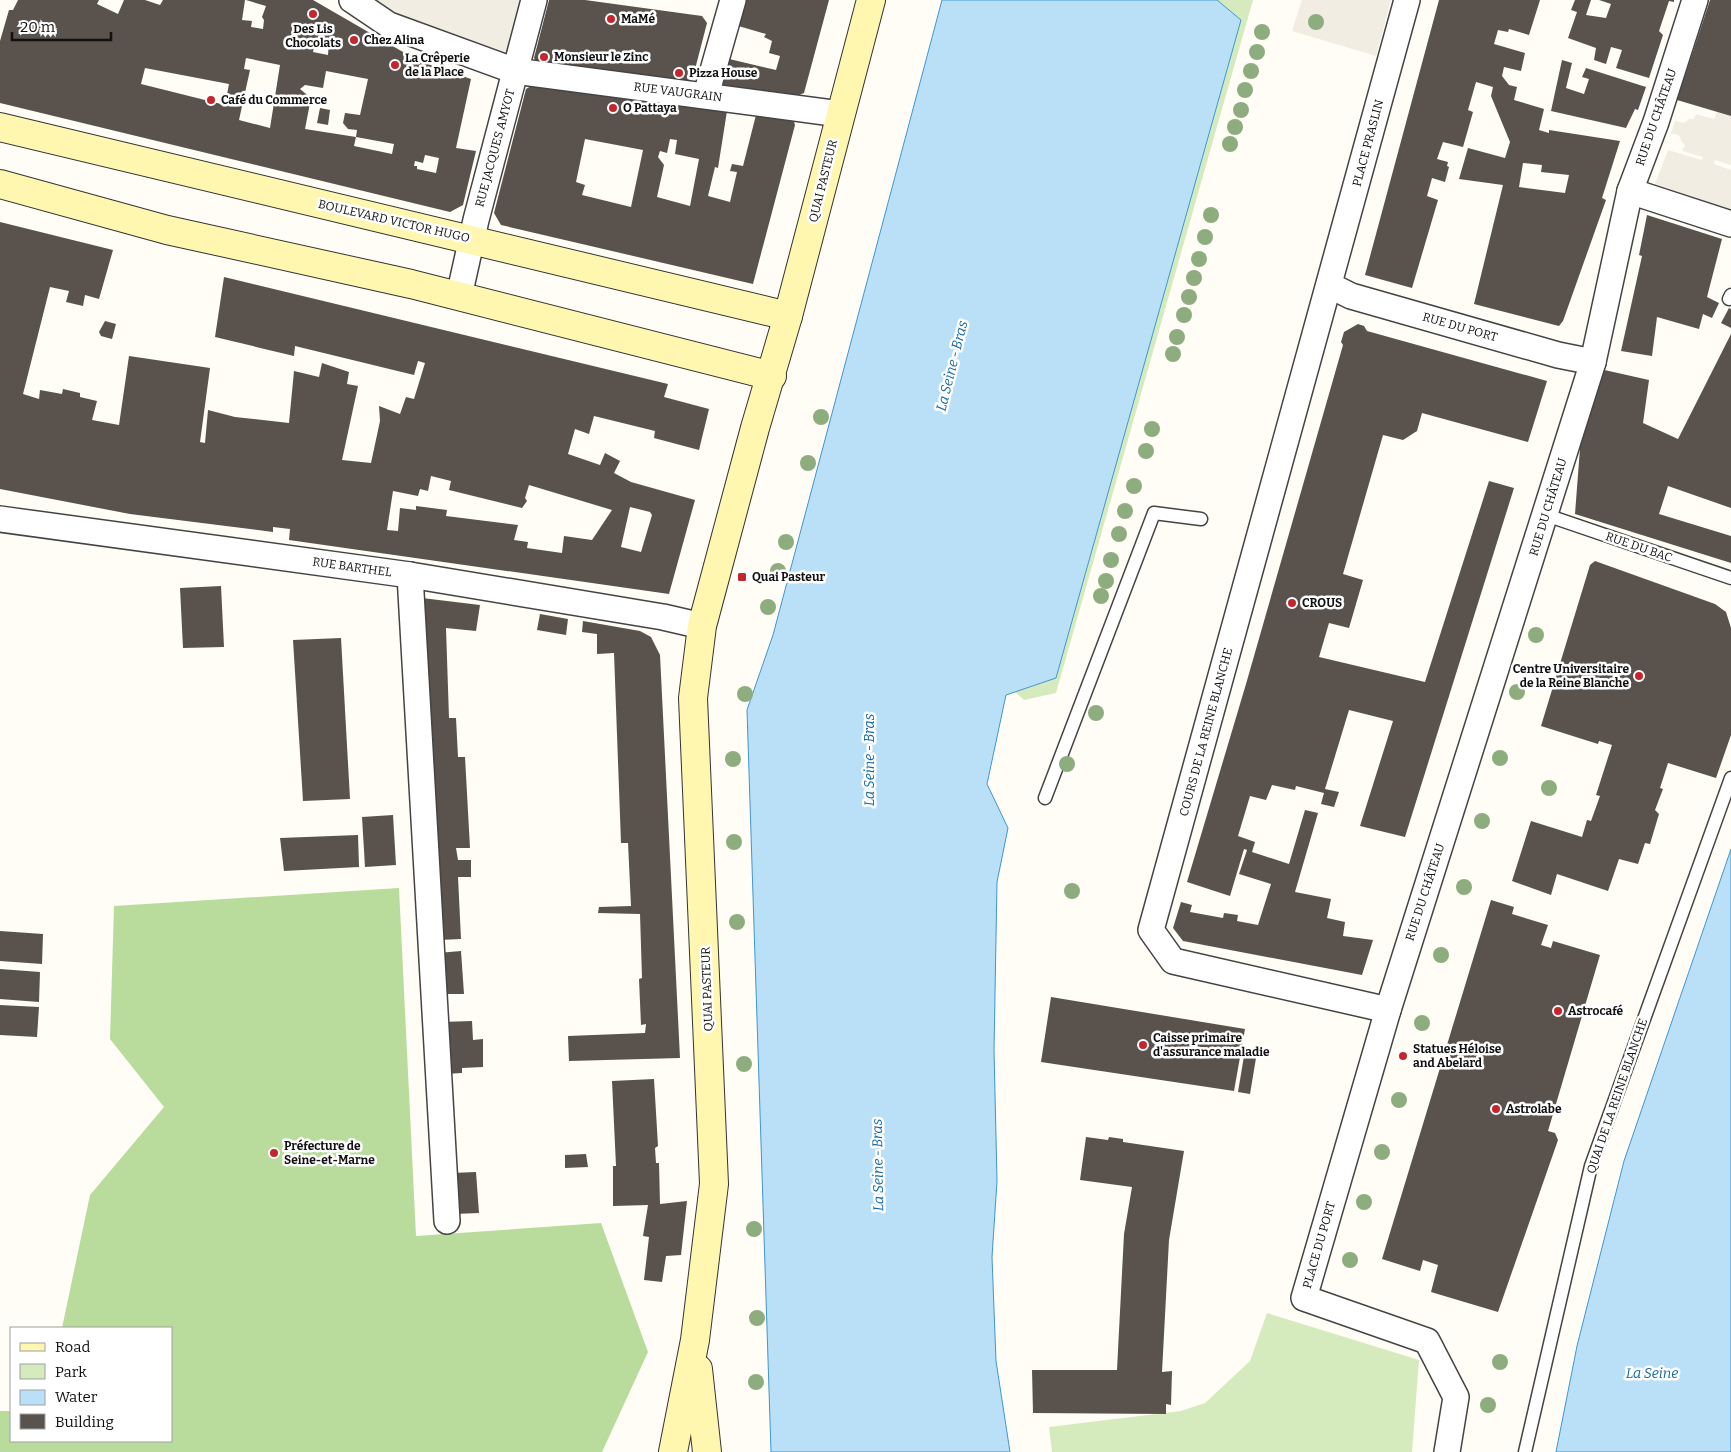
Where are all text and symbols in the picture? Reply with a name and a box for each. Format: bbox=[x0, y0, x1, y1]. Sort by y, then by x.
marker: Des Lis Chocolats bbox=[307, 8, 319, 20]
scale bar bbox=[12, 10, 111, 42]
place label: MaMé bbox=[621, 12, 655, 26]
marker: MaMé bbox=[605, 13, 617, 25]
text: 20 m bbox=[20, 18, 56, 36]
place label: Des Lis Chocolats bbox=[285, 22, 341, 50]
place label: Chez Alina bbox=[364, 33, 425, 47]
marker: Chez Alina bbox=[348, 34, 360, 46]
place label: Monsieur le Zinc bbox=[554, 50, 648, 64]
place label: La Crêperie de la Place bbox=[405, 51, 470, 79]
marker: Monsieur le Zinc bbox=[538, 51, 550, 63]
marker: La Crêperie de la Place bbox=[389, 59, 401, 71]
place label: Pizza House bbox=[689, 66, 758, 80]
street label: RUE DU CHÂTEAU bbox=[1632, 66, 1679, 167]
marker: Pizza House bbox=[673, 67, 685, 79]
street label: RUE VAUGRAIN bbox=[633, 80, 723, 104]
street label: RUE JACQUES AMYOT bbox=[472, 87, 518, 209]
place label: Café du Commerce bbox=[221, 93, 327, 107]
marker: Café du Commerce bbox=[205, 94, 217, 106]
street label: PLACE PRASLIN bbox=[1350, 98, 1386, 188]
place label: O Pattaya bbox=[623, 101, 677, 115]
marker: O Pattaya bbox=[607, 102, 619, 114]
street label: QUAI PASTEUR bbox=[806, 138, 840, 224]
street label: BOULEVARD VICTOR HUGO bbox=[317, 197, 471, 245]
street label: RUE DU PORT bbox=[1421, 310, 1499, 344]
water label: La Seine - Bras bbox=[933, 319, 972, 413]
street label: RUE DU CHÂTEAU bbox=[1525, 456, 1570, 558]
street label: RUE DU BAC bbox=[1604, 529, 1674, 565]
street label: RUE BARTHEL bbox=[312, 555, 393, 580]
place label: Quai Pasteur bbox=[752, 570, 826, 584]
marker: Quai Pasteur bbox=[736, 571, 748, 583]
place label: CROUS bbox=[1302, 596, 1342, 610]
marker: CROUS bbox=[1286, 597, 1298, 609]
street label: COURS DE LA REINE BLANCHE bbox=[1177, 646, 1235, 818]
place label: Centre Universitaire de la Reine Blanche bbox=[1513, 662, 1629, 690]
marker: Centre Universitaire de la Reine Blanche bbox=[1633, 670, 1645, 682]
water label: La Seine - Bras bbox=[861, 713, 878, 806]
street label: RUE DU CHÂTEAU bbox=[1402, 841, 1447, 943]
street label: QUAI PASTEUR bbox=[699, 946, 715, 1032]
place label: Astrocafé bbox=[1568, 1004, 1624, 1018]
marker: Astrocafé bbox=[1552, 1005, 1564, 1017]
street label: QUAI DE LA REINE BLANCHE bbox=[1584, 1017, 1650, 1175]
place label: Caisse primaire d'assurance maladie bbox=[1153, 1031, 1270, 1059]
marker: Caisse primaire d'assurance maladie bbox=[1137, 1039, 1149, 1051]
place label: Statues Héloise and Abelard bbox=[1413, 1042, 1502, 1070]
marker: Statues Héloise and Abelard bbox=[1397, 1050, 1409, 1062]
place label: Astrolabe bbox=[1506, 1102, 1562, 1116]
marker: Astrolabe bbox=[1490, 1103, 1502, 1115]
water label: La Seine - Bras bbox=[869, 1118, 887, 1211]
place label: Préfecture de Seine-et-Marne bbox=[284, 1139, 375, 1167]
marker: Préfecture de Seine-et-Marne bbox=[268, 1147, 280, 1159]
street label: PLACE DU PORT bbox=[1300, 1200, 1338, 1290]
legend bbox=[10, 1327, 172, 1442]
text: Road bbox=[55, 1338, 90, 1356]
text: Park bbox=[55, 1363, 87, 1381]
water label: La Seine bbox=[1626, 1365, 1678, 1382]
text: Water bbox=[55, 1388, 98, 1406]
text: Building bbox=[55, 1413, 114, 1431]

